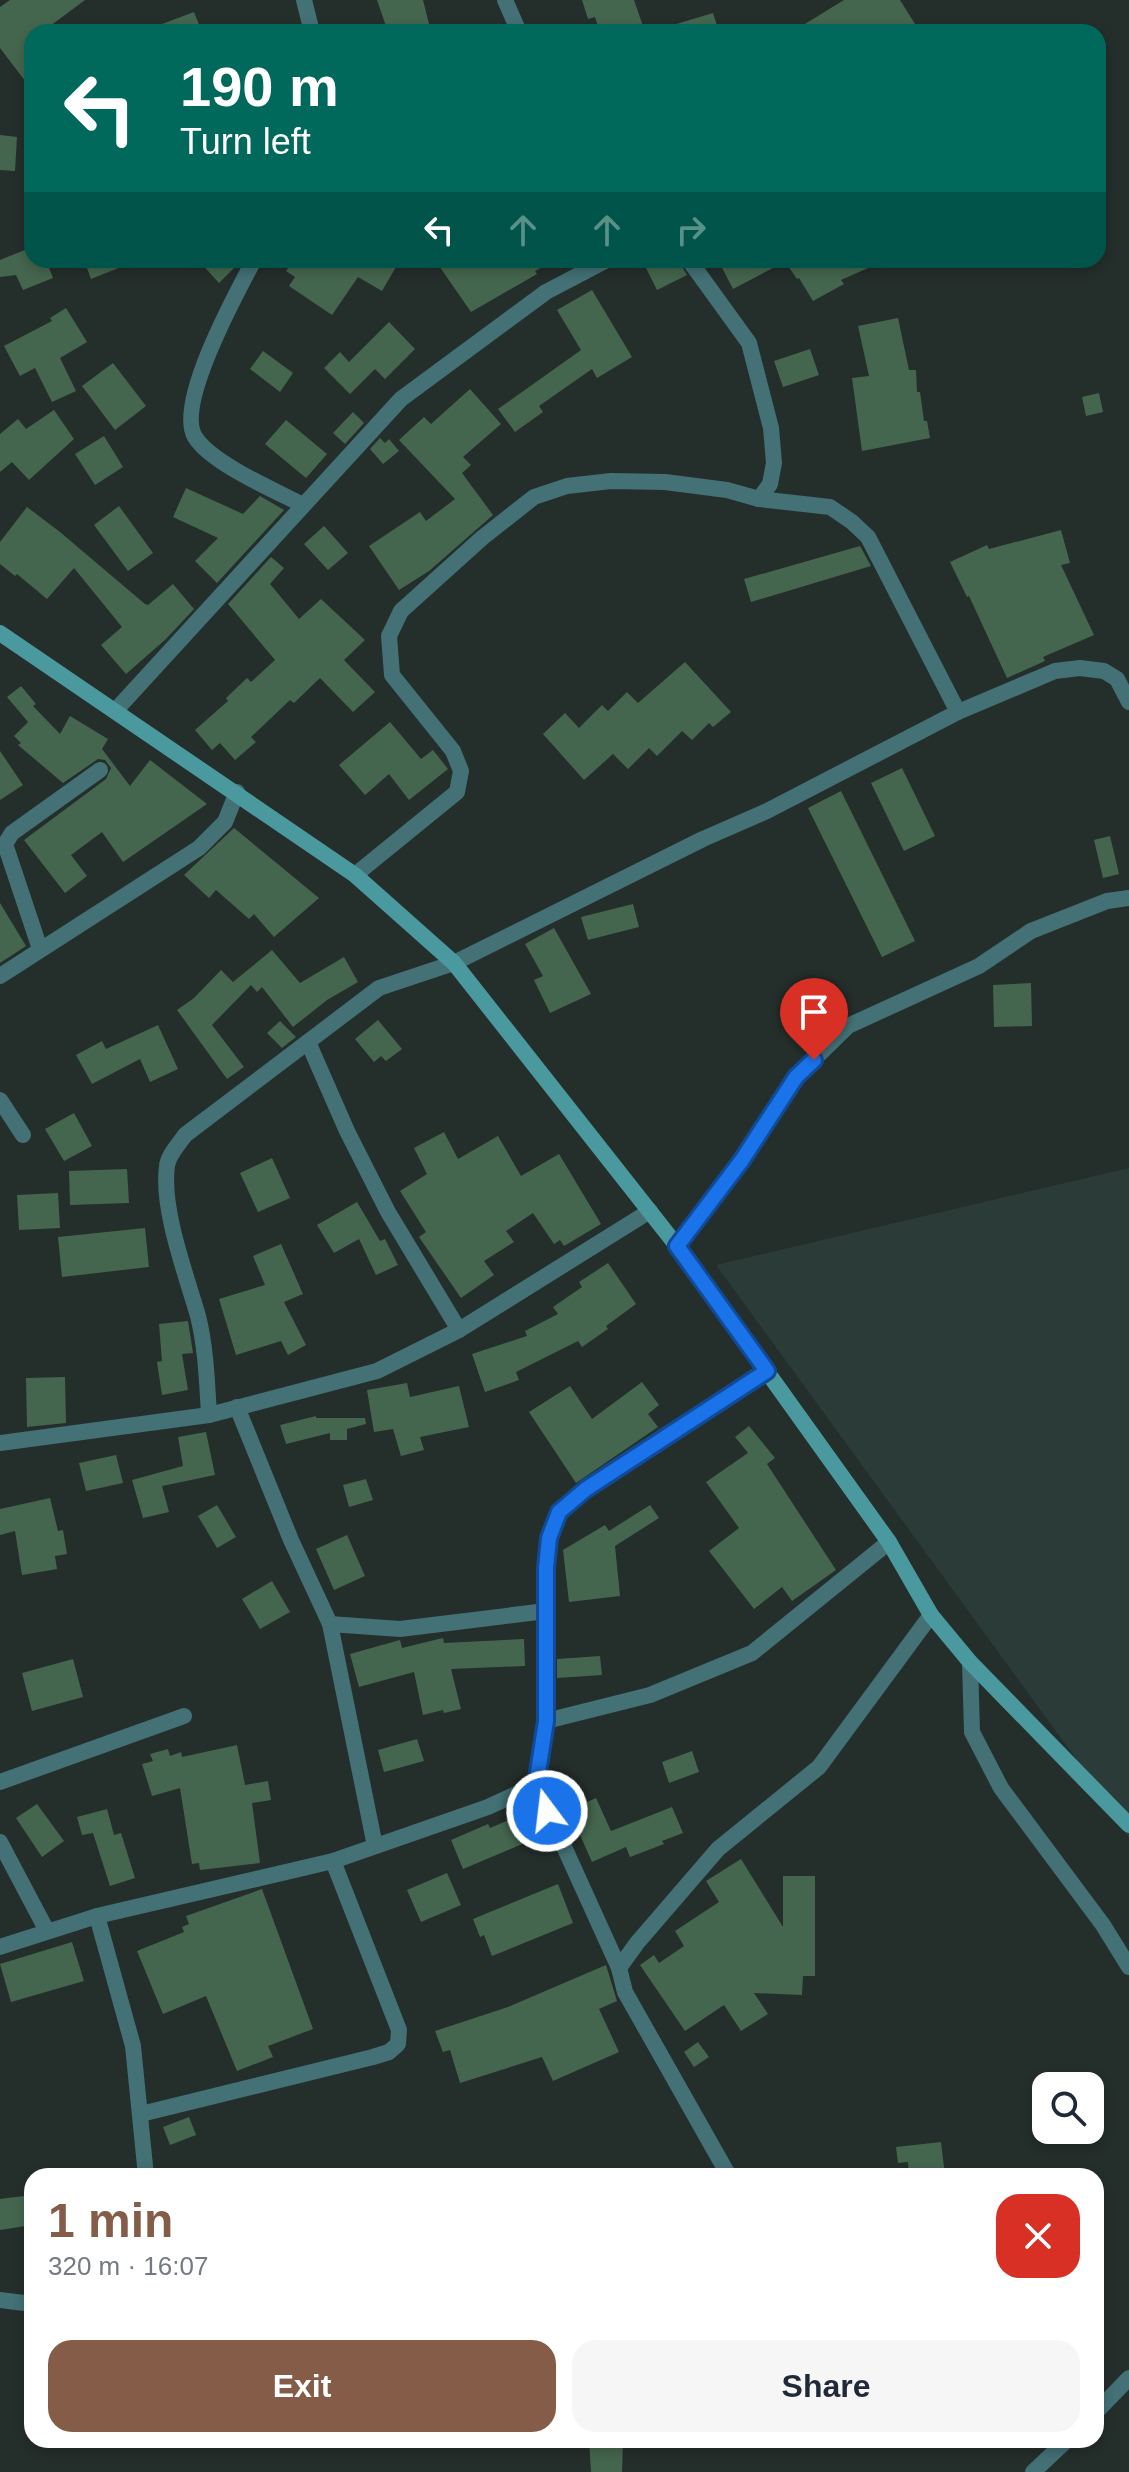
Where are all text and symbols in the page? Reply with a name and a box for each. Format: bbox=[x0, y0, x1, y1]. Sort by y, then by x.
text: 190 m bbox=[180, 55, 339, 118]
icon: left bbox=[48, 56, 152, 160]
text: Turn left bbox=[180, 121, 311, 162]
icon: left bbox=[417, 208, 461, 252]
icon: ahead bbox=[501, 208, 545, 252]
icon: ahead bbox=[585, 208, 629, 252]
icon: right bbox=[669, 208, 713, 252]
pin bbox=[780, 978, 848, 1060]
icon: arrive bbox=[792, 990, 836, 1034]
position arrow bbox=[505, 1769, 589, 1853]
map controls bbox=[1032, 2072, 1104, 2144]
button: search bbox=[1032, 2072, 1104, 2144]
text: 1 min bbox=[48, 2194, 173, 2247]
button: close bbox=[996, 2194, 1080, 2278]
text: 320 m · 16:07 bbox=[48, 2251, 208, 2281]
button: Exit bbox=[48, 2340, 556, 2432]
button: Share bbox=[572, 2340, 1080, 2432]

